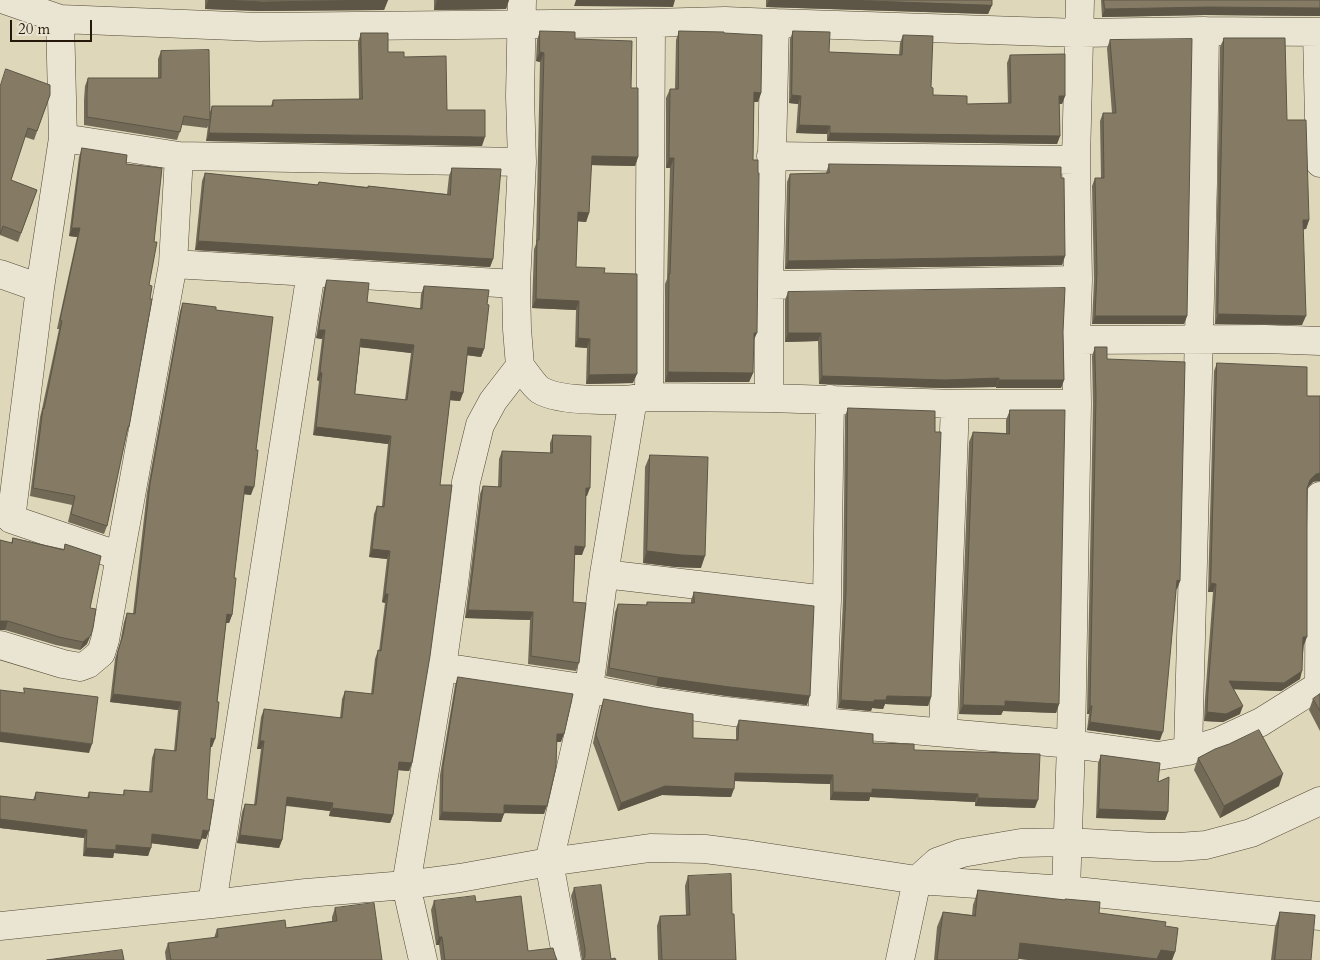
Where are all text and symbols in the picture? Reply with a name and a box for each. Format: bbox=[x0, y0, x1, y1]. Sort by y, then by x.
scale bar bbox=[12, 10, 95, 42]
text: 20 m bbox=[18, 19, 50, 39]

